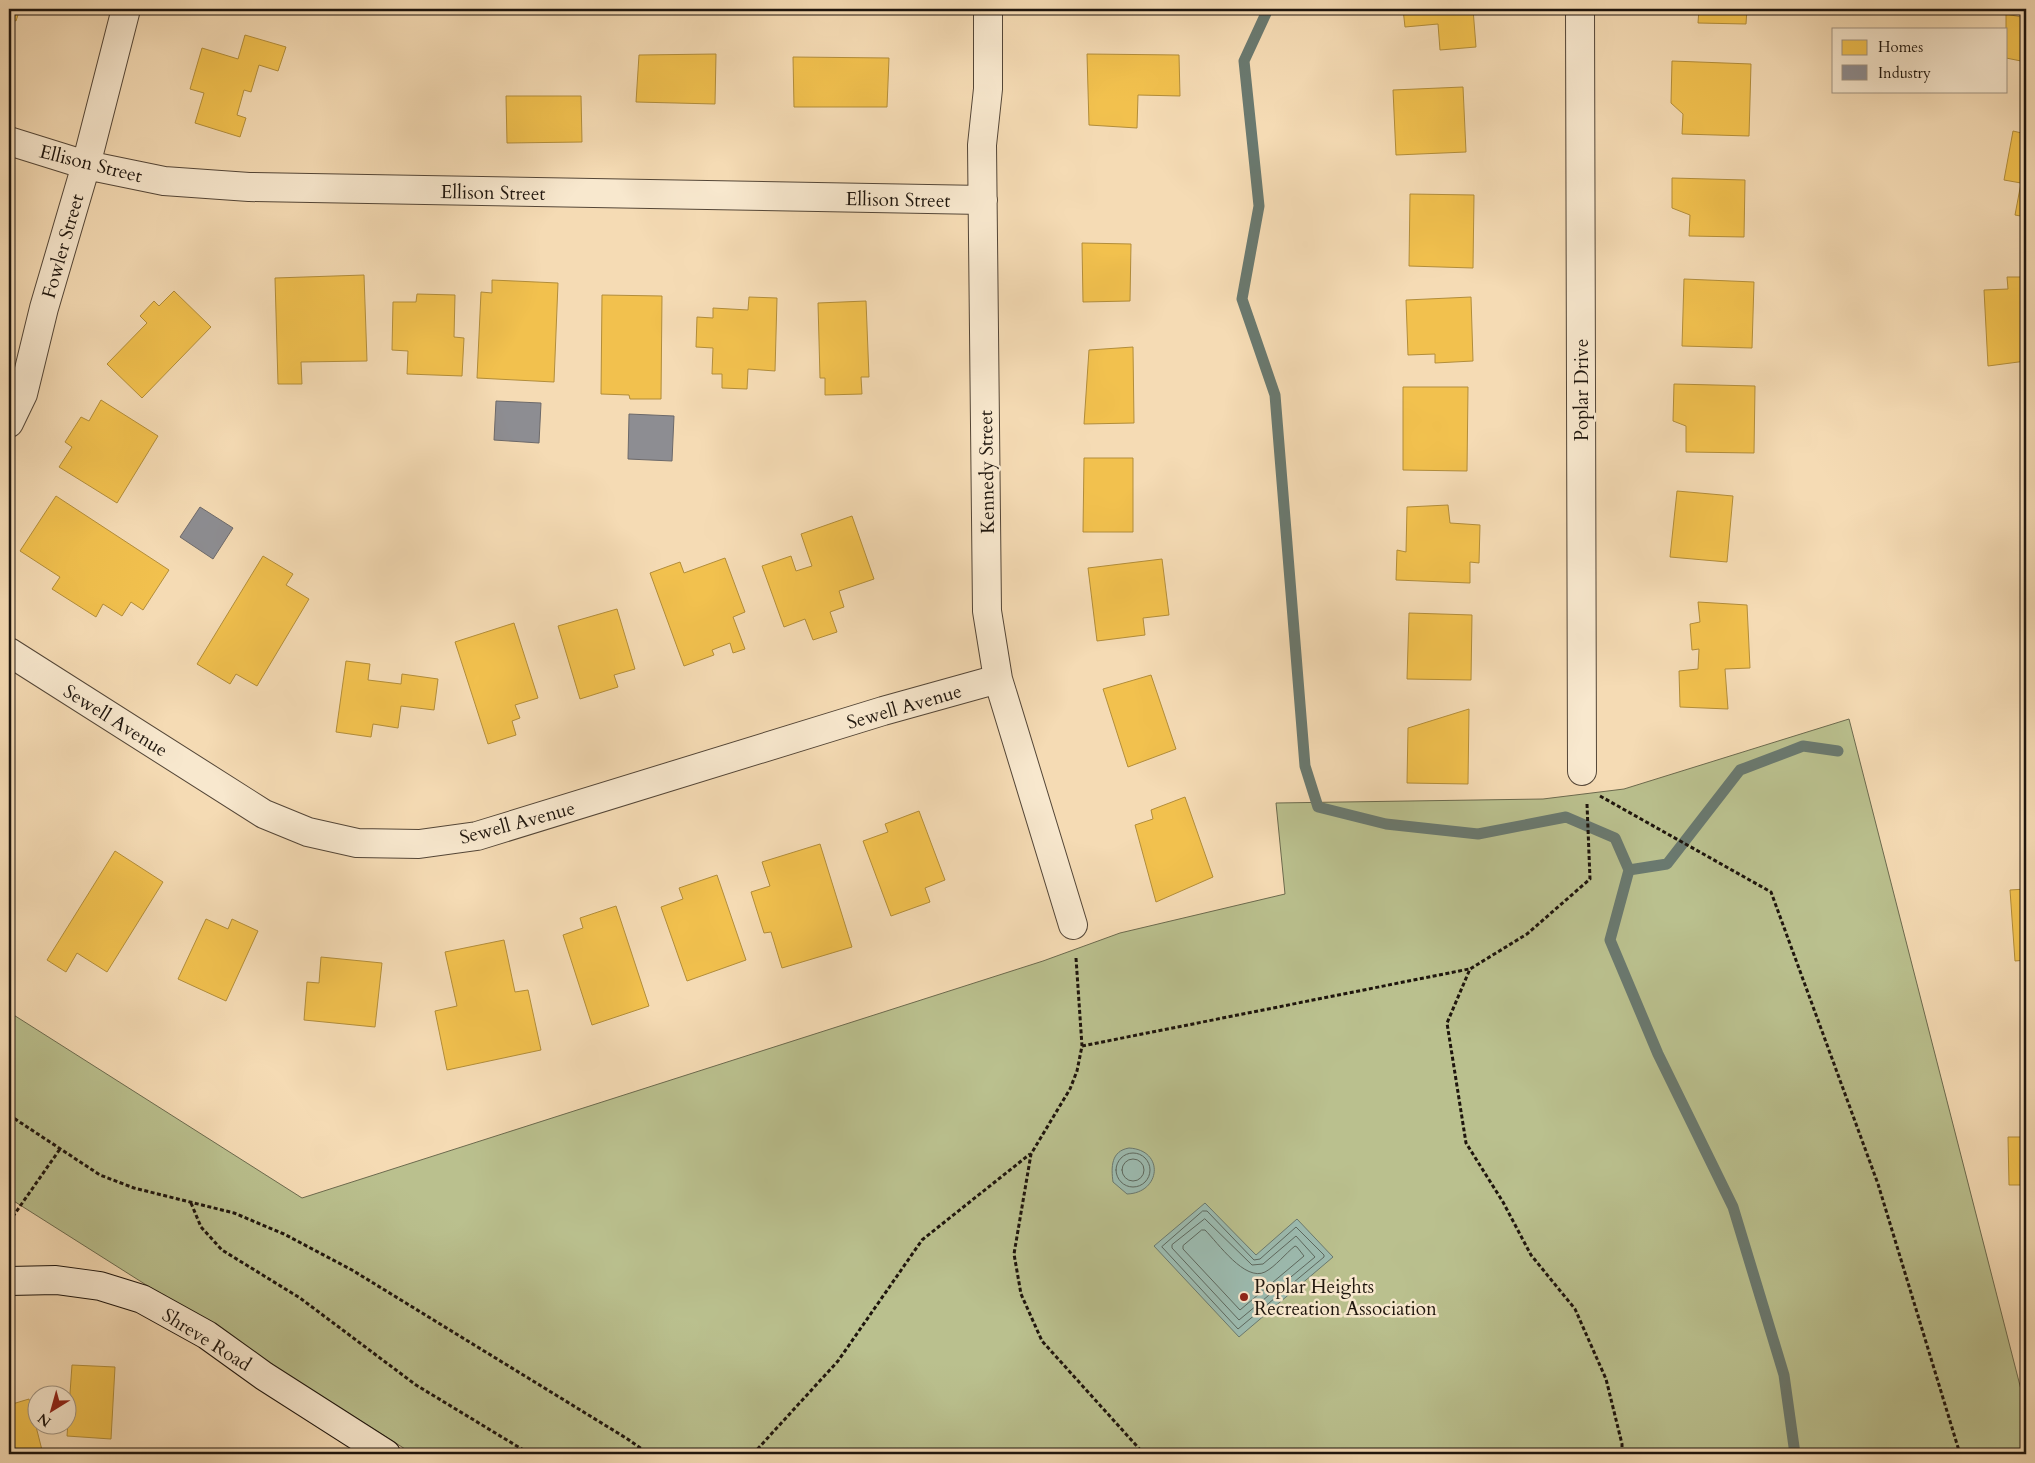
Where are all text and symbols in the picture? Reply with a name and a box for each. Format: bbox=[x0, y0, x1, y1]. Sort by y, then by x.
legend bbox=[1832, 28, 2008, 92]
text: Homes bbox=[1878, 37, 1923, 57]
text: Industry bbox=[1878, 63, 1931, 83]
street label: Ellison Street bbox=[37, 139, 145, 189]
street label: Ellison Street bbox=[440, 179, 546, 207]
street label: Ellison Street bbox=[845, 186, 951, 214]
street label: Fowler Street bbox=[36, 191, 90, 302]
street label: Poplar Drive bbox=[1569, 339, 1595, 441]
street label: Kennedy Street bbox=[973, 410, 1001, 534]
street label: Sewell Avenue bbox=[58, 678, 173, 763]
street label: Sewell Avenue bbox=[844, 678, 965, 736]
street label: Sewell Avenue bbox=[457, 795, 578, 851]
place label: Poplar Heights Recreation Association bbox=[1254, 1274, 1437, 1322]
marker: Poplar Heights Recreation Association bbox=[1238, 1291, 1250, 1303]
street label: Shreve Road bbox=[157, 1302, 256, 1378]
north arrow bbox=[28, 1386, 78, 1436]
text: N bbox=[34, 1409, 55, 1431]

